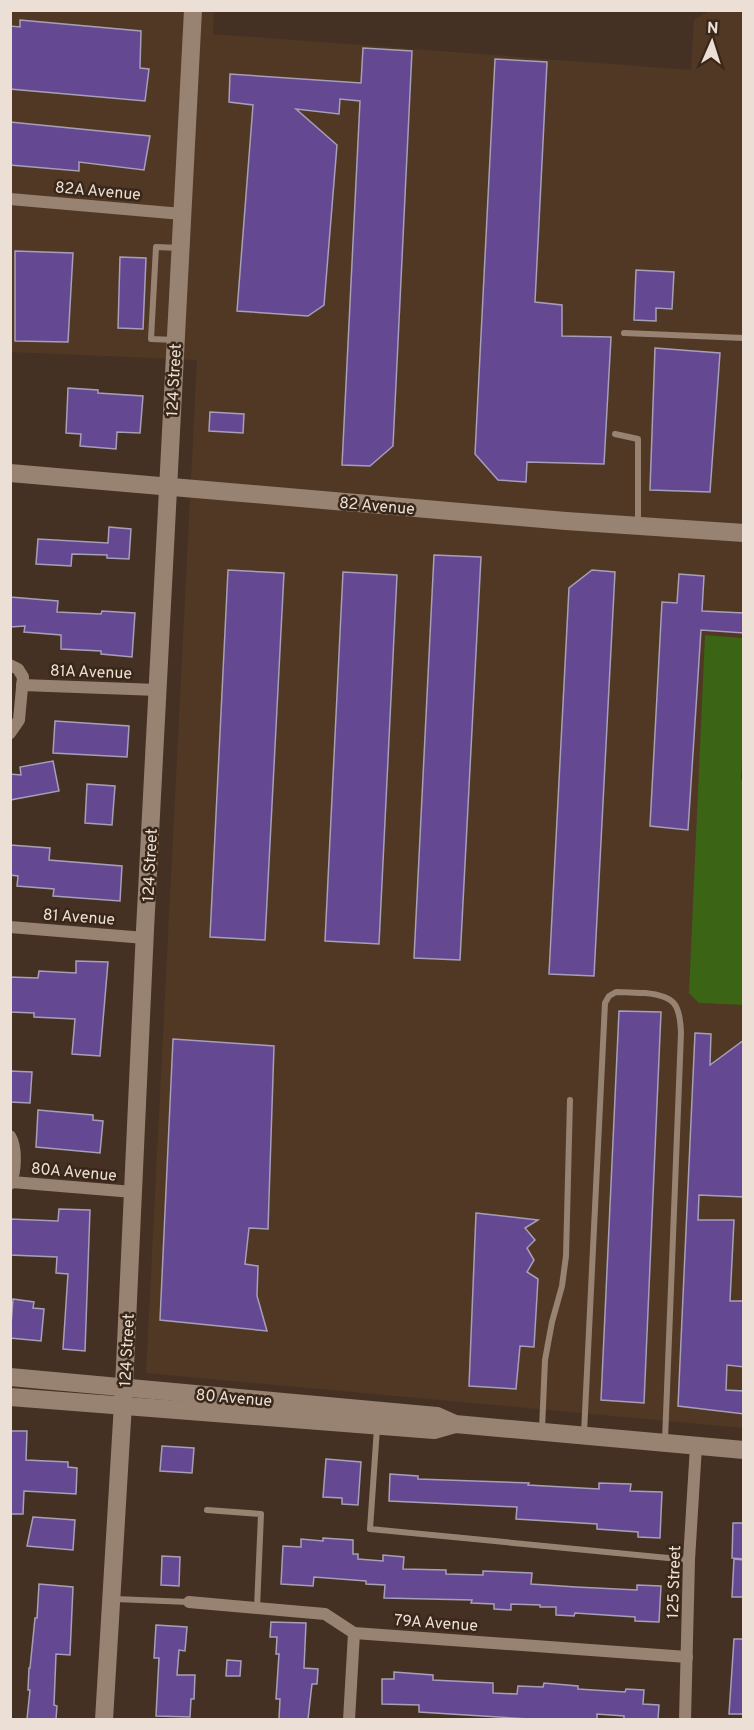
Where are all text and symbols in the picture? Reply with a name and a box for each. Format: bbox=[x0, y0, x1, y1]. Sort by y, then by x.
north arrow bbox=[682, 12, 742, 72]
text: N bbox=[706, 19, 719, 39]
street label: 82A Avenue bbox=[54, 178, 142, 206]
street label: 124 Street bbox=[163, 343, 187, 417]
street label: 82 Avenue bbox=[338, 494, 415, 520]
street label: 81A Avenue bbox=[50, 662, 132, 684]
street label: 124 Street bbox=[139, 828, 163, 902]
street label: 81 Avenue bbox=[42, 905, 116, 930]
street label: 80A Avenue bbox=[30, 1159, 118, 1187]
street label: 124 Street bbox=[116, 1313, 140, 1387]
street label: 80 Avenue bbox=[195, 1386, 273, 1412]
street label: 125 Street bbox=[664, 1545, 686, 1619]
street label: 79A Avenue bbox=[393, 1611, 479, 1637]

